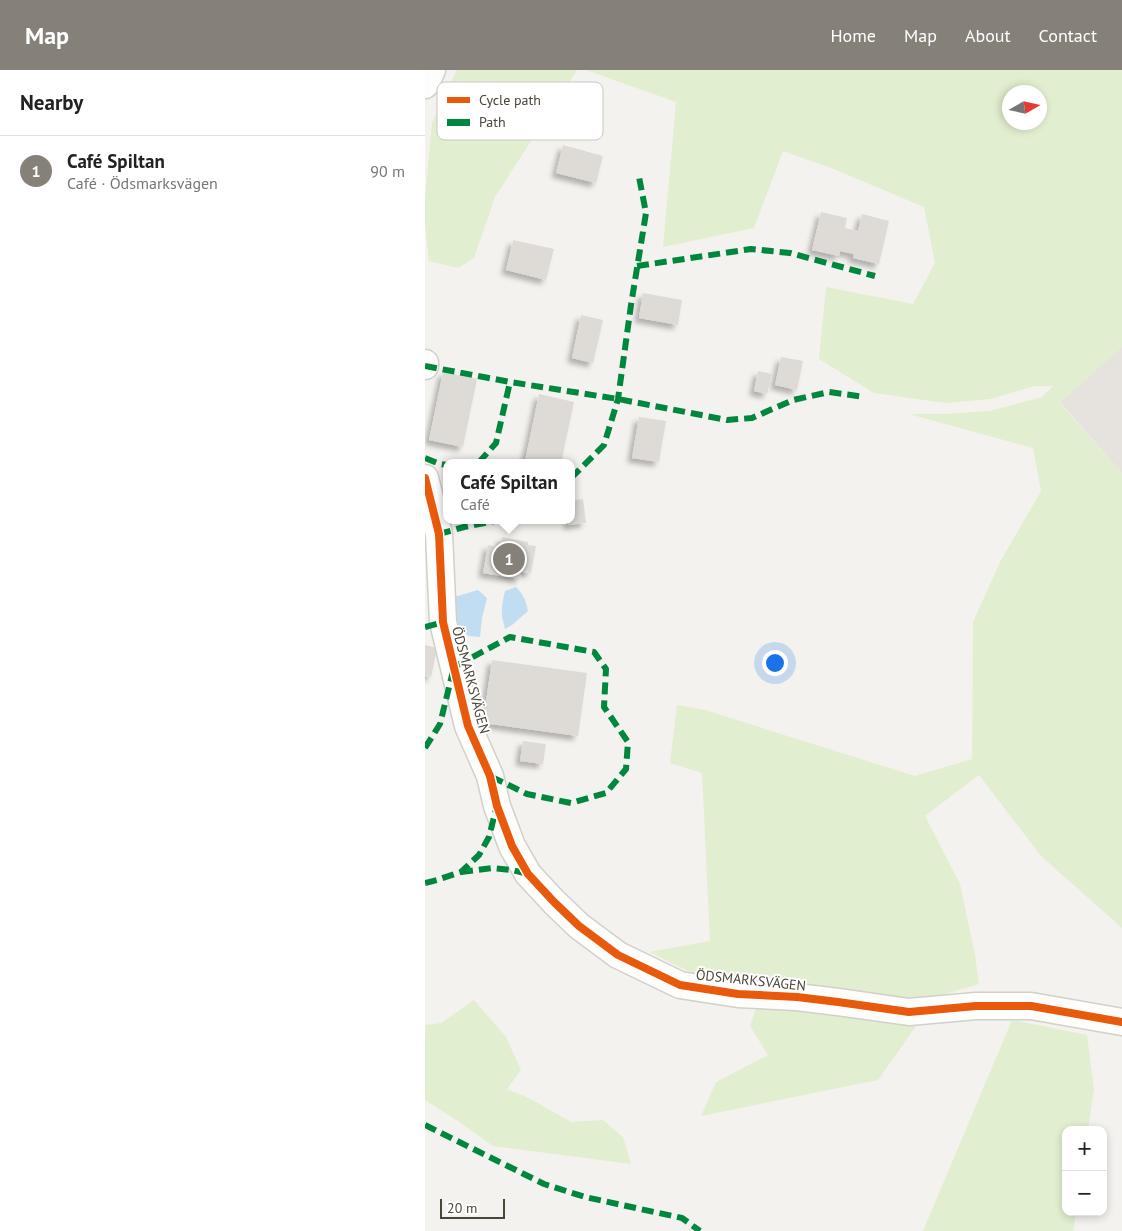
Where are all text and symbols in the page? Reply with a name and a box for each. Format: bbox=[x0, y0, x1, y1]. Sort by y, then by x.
text: Map bbox=[25, 20, 69, 51]
text: Home bbox=[830, 24, 876, 47]
text: Map bbox=[904, 24, 937, 47]
text: About bbox=[965, 24, 1011, 47]
text: Contact bbox=[1039, 24, 1097, 47]
legend bbox=[437, 82, 603, 140]
north arrow bbox=[1002, 85, 1047, 130]
text: Nearby bbox=[20, 89, 83, 116]
text: Cycle path bbox=[479, 91, 541, 109]
text: Path bbox=[479, 113, 506, 131]
text: Café Spiltan bbox=[67, 149, 165, 173]
text: 1 bbox=[31, 161, 41, 181]
text: 90 m bbox=[370, 161, 405, 181]
text: Café · Ödsmarksvägen bbox=[67, 173, 218, 193]
popup bbox=[443, 459, 575, 524]
text: Café Spiltan bbox=[460, 470, 558, 494]
text: Café bbox=[460, 494, 490, 514]
pin: 1 bbox=[493, 540, 525, 578]
street label: ÖDSMARKSVÄGEN bbox=[448, 624, 494, 736]
your location bbox=[762, 650, 788, 676]
street label: ÖDSMARKSVÄGEN bbox=[695, 965, 807, 995]
map controls bbox=[1062, 1126, 1107, 1216]
button: + bbox=[1062, 1126, 1107, 1171]
button: − bbox=[1062, 1171, 1107, 1216]
scale bar bbox=[440, 1196, 505, 1219]
text: 20 m bbox=[447, 1199, 477, 1217]

